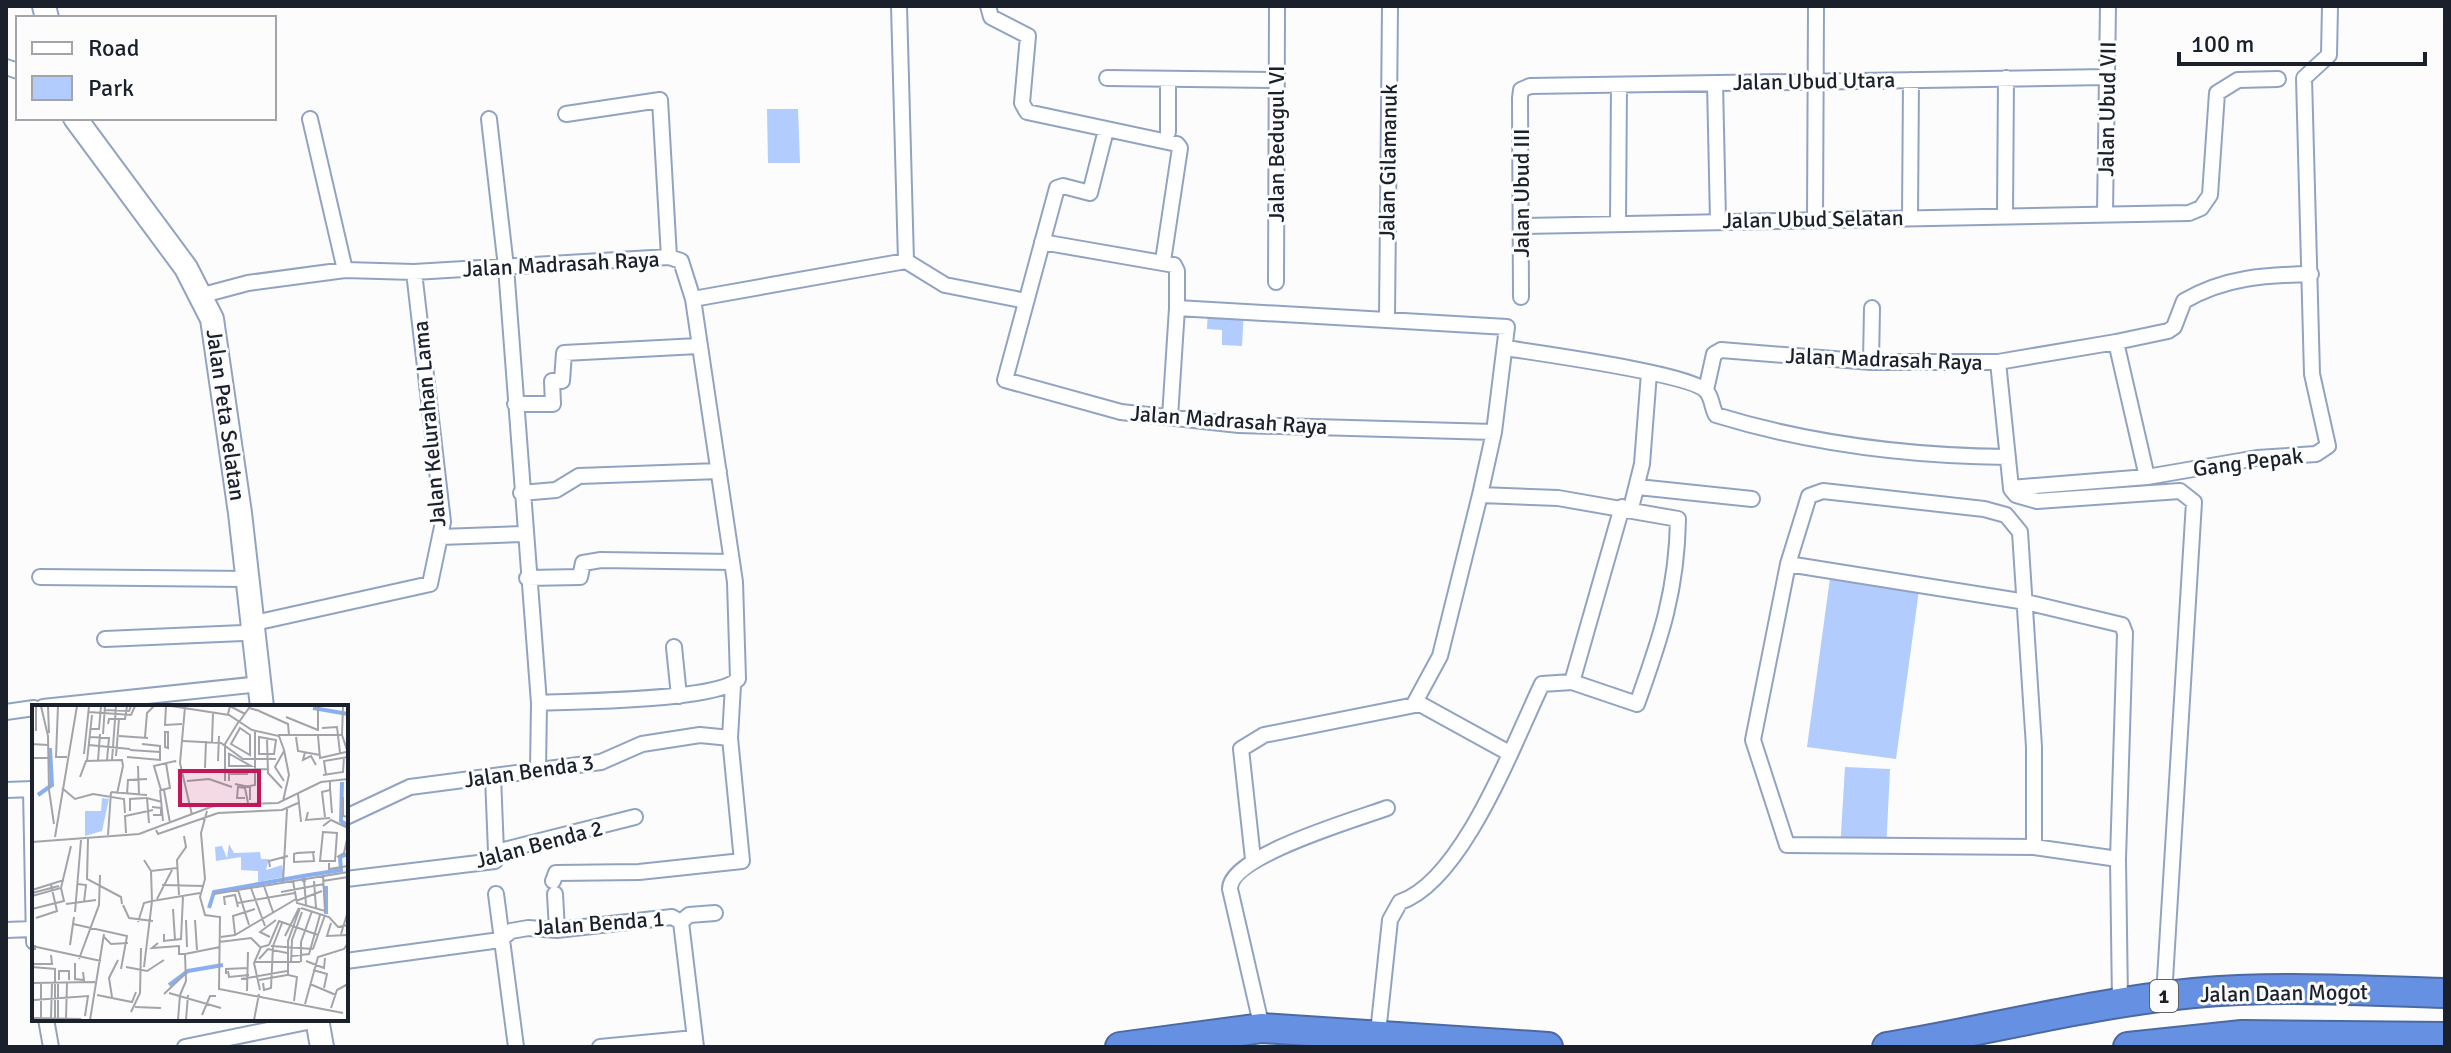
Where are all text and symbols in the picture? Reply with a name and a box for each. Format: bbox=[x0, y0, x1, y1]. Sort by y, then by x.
legend bbox=[16, 16, 276, 120]
scale bar bbox=[2179, 16, 2425, 66]
text: 100 m bbox=[2191, 29, 2254, 59]
text: Road bbox=[88, 33, 139, 63]
street label: Jalan Ubud VII bbox=[2092, 41, 2122, 177]
street label: Jalan Bedugul VI bbox=[1263, 66, 1290, 223]
street label: Jalan Ubud Utara bbox=[1733, 66, 1895, 96]
text: Park bbox=[88, 73, 134, 103]
street label: Jalan Gilamanuk bbox=[1373, 84, 1403, 240]
street label: Jalan Ubud III bbox=[1508, 128, 1535, 258]
street label: Jalan Ubud Selatan bbox=[1722, 204, 1904, 234]
street label: Jalan Madrasah Raya bbox=[462, 245, 660, 283]
street label: Jalan Kelurahan Lama bbox=[407, 320, 451, 528]
street label: Jalan Peta Selatan bbox=[201, 327, 251, 503]
street label: Jalan Madrasah Raya bbox=[1785, 342, 1983, 376]
street label: Jalan Madrasah Raya bbox=[1130, 400, 1328, 440]
street label: Gang Pepak bbox=[2192, 442, 2304, 482]
inset map bbox=[32, 705, 348, 1021]
street label: Jalan Benda 3 bbox=[462, 749, 596, 793]
street label: Jalan Benda 2 bbox=[472, 814, 606, 874]
street label: Jalan Benda 1 bbox=[533, 905, 665, 941]
street label: Jalan Daan Mogot bbox=[2200, 978, 2368, 1008]
road number: 1 bbox=[2150, 980, 2178, 1012]

